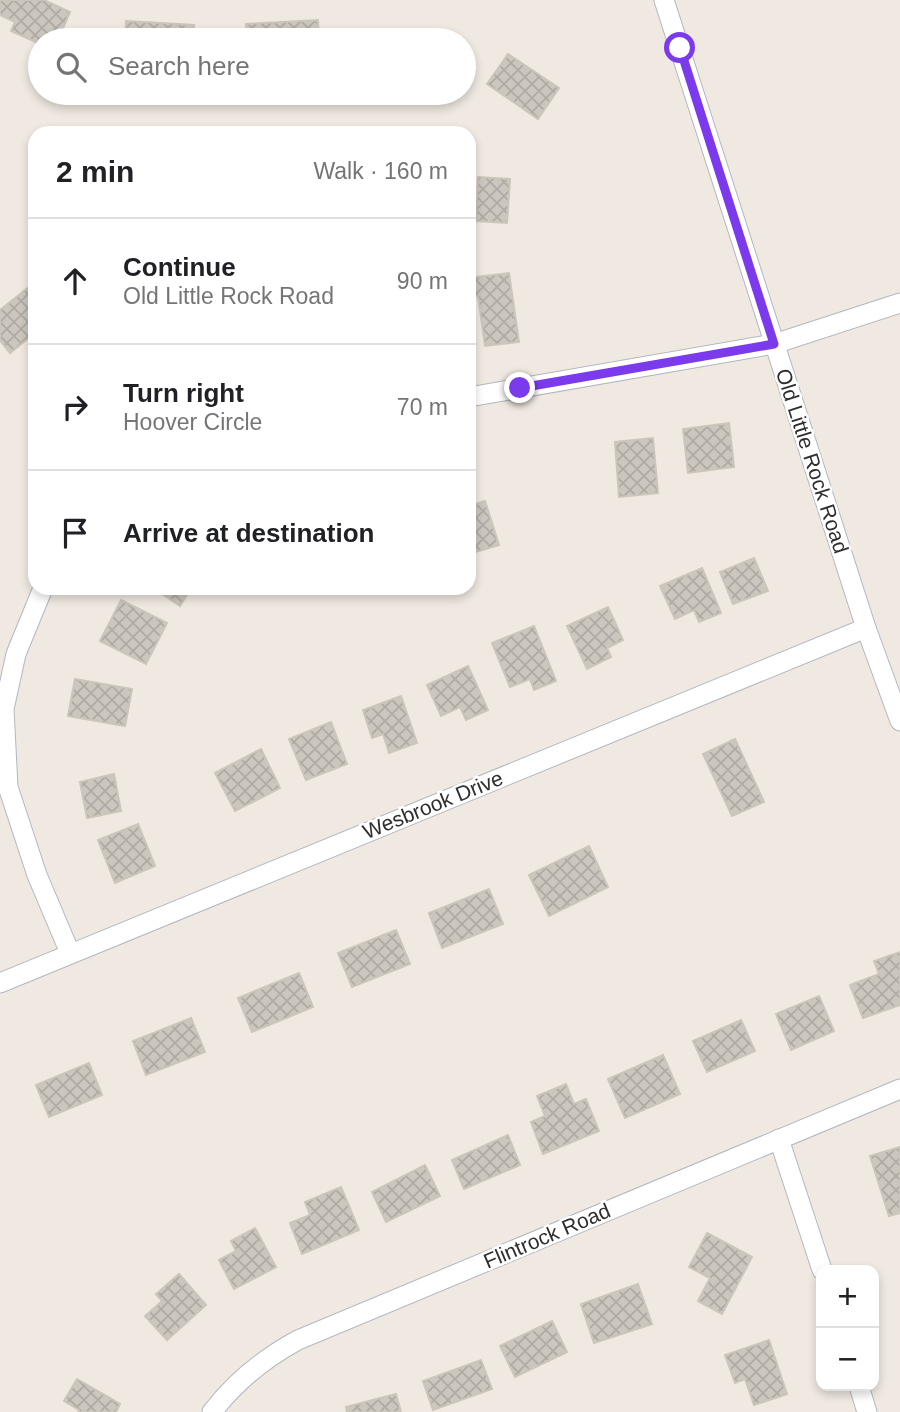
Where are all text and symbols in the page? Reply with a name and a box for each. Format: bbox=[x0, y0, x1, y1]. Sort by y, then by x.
search box bbox=[28, 28, 476, 105]
route start bbox=[664, 32, 695, 63]
icon: search bbox=[52, 48, 90, 86]
text: Search here bbox=[108, 51, 250, 81]
text: 2 min bbox=[56, 155, 134, 188]
text: Walk · 160 m bbox=[313, 158, 448, 184]
text: Continue bbox=[123, 252, 236, 282]
icon: ahead bbox=[56, 262, 94, 300]
text: 90 m bbox=[397, 268, 448, 294]
text: Old Little Rock Road bbox=[123, 283, 334, 309]
street label: Old Little Rock Road bbox=[772, 366, 853, 556]
route end bbox=[504, 372, 535, 403]
text: Turn right bbox=[123, 378, 244, 408]
icon: right bbox=[56, 388, 94, 426]
text: 70 m bbox=[397, 394, 448, 420]
text: Hoover Circle bbox=[123, 409, 262, 435]
icon: arrive bbox=[56, 514, 94, 552]
text: Arrive at destination bbox=[123, 518, 374, 548]
street label: Wesbrook Drive bbox=[359, 766, 506, 843]
street label: Flintrock Road bbox=[480, 1199, 614, 1273]
map controls bbox=[816, 1265, 879, 1391]
button: + bbox=[816, 1265, 879, 1328]
button: − bbox=[816, 1328, 879, 1391]

